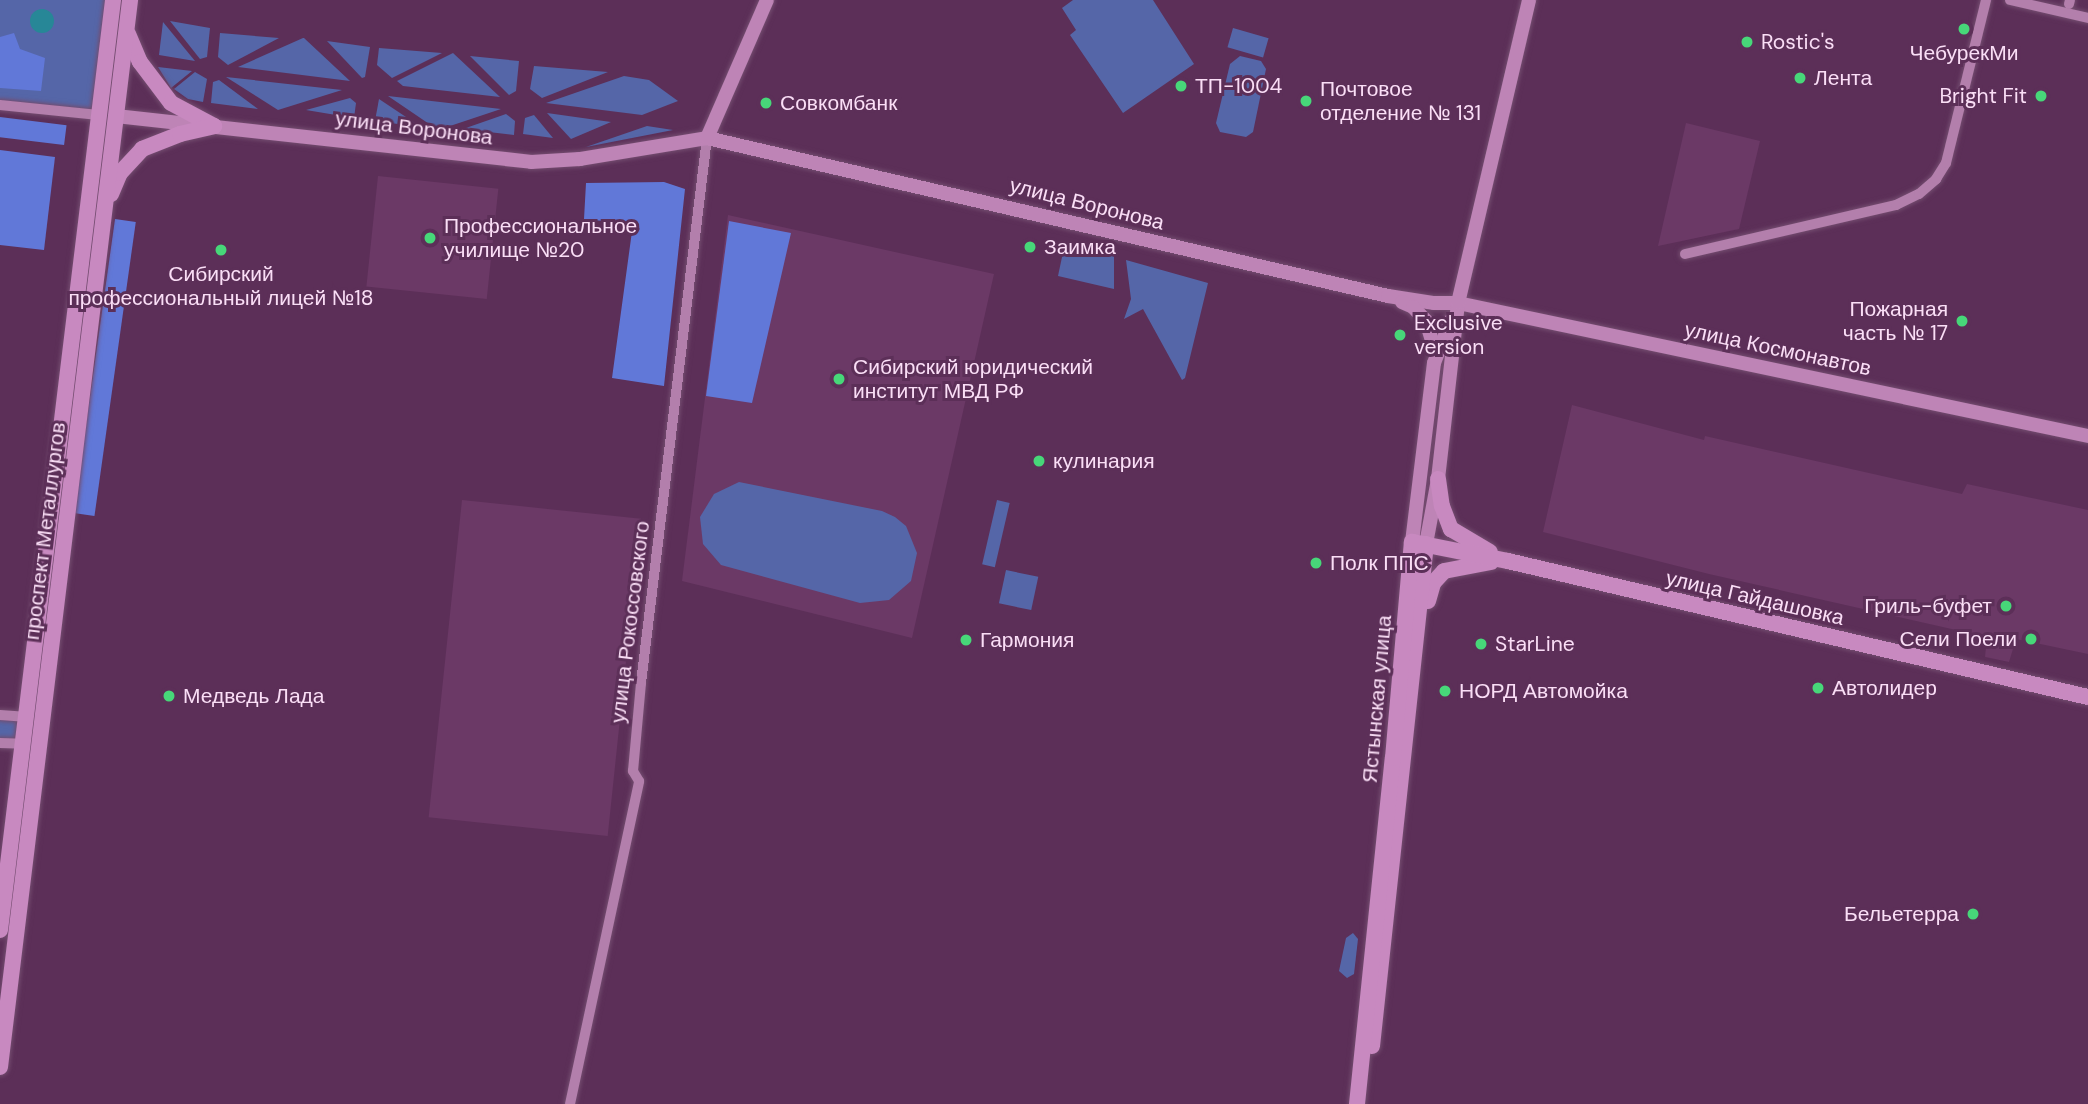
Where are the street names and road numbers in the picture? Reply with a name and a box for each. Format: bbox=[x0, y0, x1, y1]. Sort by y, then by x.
street label: улица Воронова bbox=[334, 106, 494, 150]
street label: улица Воронова bbox=[1007, 173, 1167, 235]
street label: улица Космонавтов bbox=[1682, 317, 1874, 381]
street label: проспект Металлургов bbox=[19, 421, 71, 641]
street label: улица Рокоссовского bbox=[605, 519, 655, 725]
street label: улица Гайдашовка bbox=[1664, 565, 1846, 631]
street label: Ястынская улица bbox=[1357, 614, 1397, 784]

